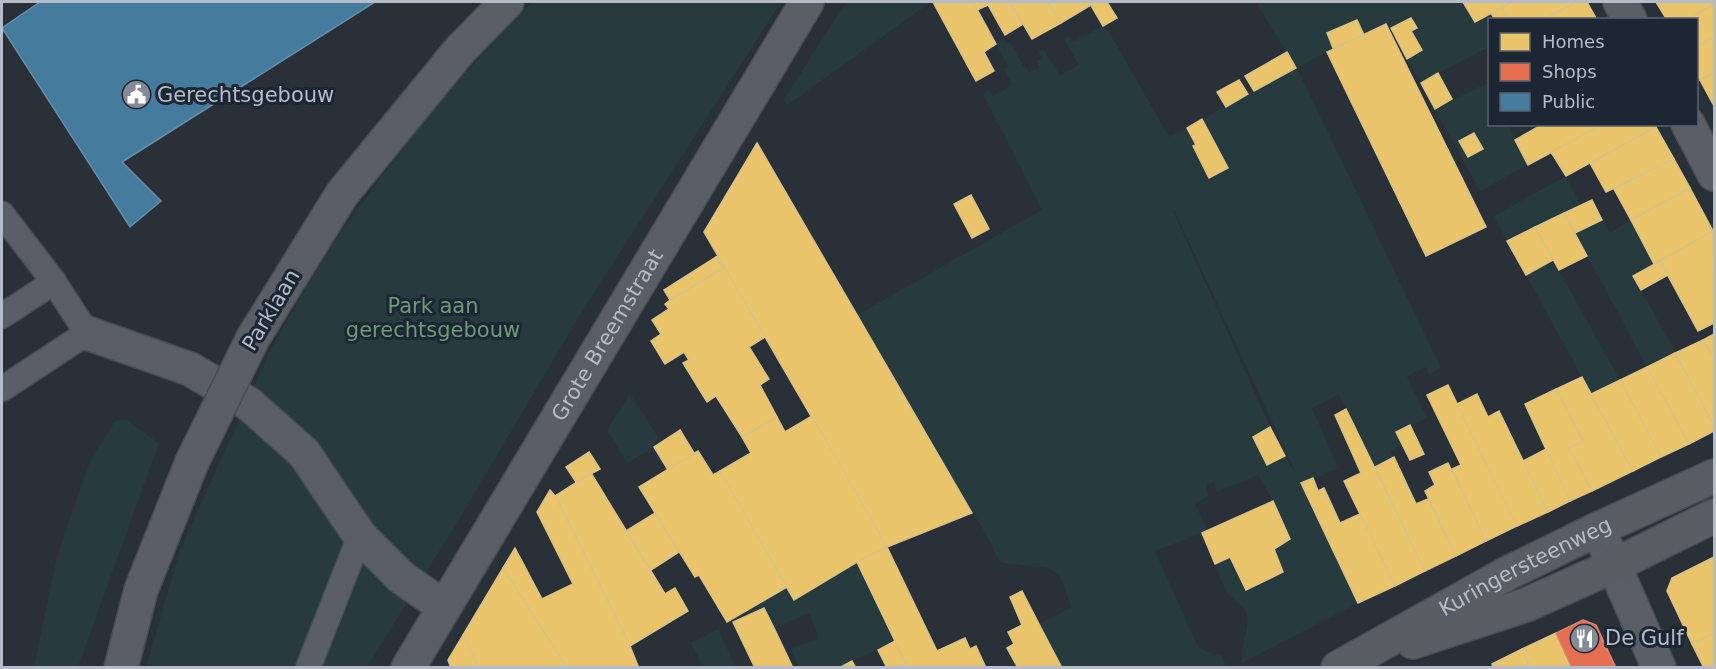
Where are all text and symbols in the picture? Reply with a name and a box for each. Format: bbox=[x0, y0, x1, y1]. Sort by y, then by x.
legend bbox=[1488, 18, 1698, 126]
text: Homes bbox=[1542, 31, 1605, 52]
text: Shops bbox=[1542, 61, 1597, 82]
public building icon: Gerechtsgebouw bbox=[120, 79, 152, 111]
place label: Gerechtsgebouw bbox=[157, 83, 334, 107]
text: Public bbox=[1542, 91, 1595, 112]
street label: Grote Breemstraat bbox=[547, 245, 668, 425]
street label: Parklaan bbox=[237, 265, 305, 355]
park label: Park aan gerechtsgebouw bbox=[346, 294, 520, 342]
street label: Kuringersteenweg bbox=[1435, 513, 1615, 621]
restaurant icon: De Gulf bbox=[1568, 622, 1600, 654]
place label: De Gulf bbox=[1605, 626, 1684, 650]

